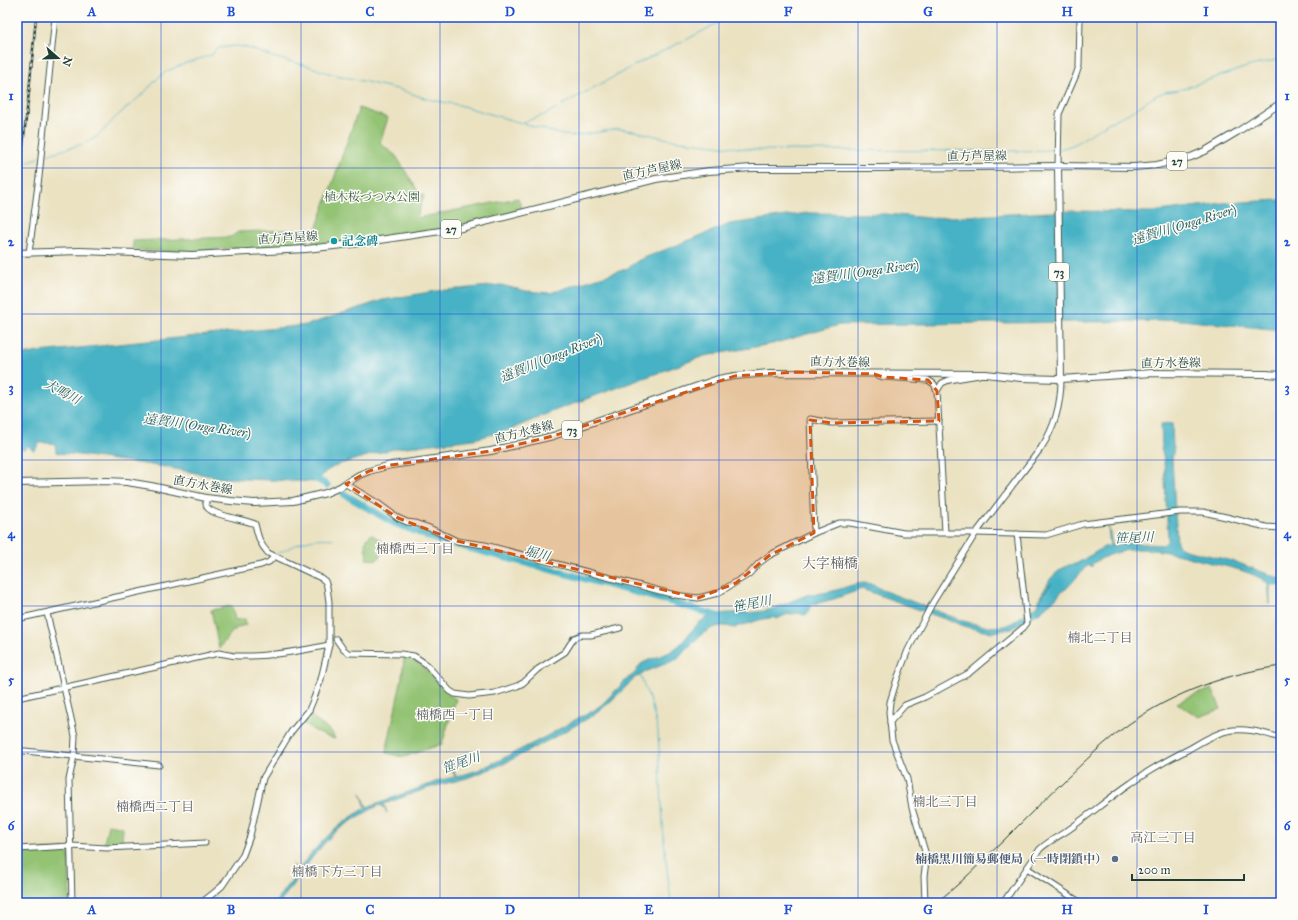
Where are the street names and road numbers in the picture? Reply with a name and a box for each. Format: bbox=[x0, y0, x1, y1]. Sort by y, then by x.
street label: 直方芦屋線 bbox=[947, 148, 1007, 164]
road number: 27 bbox=[1167, 152, 1187, 170]
street label: 直方芦屋線 bbox=[621, 157, 683, 183]
road number: 27 bbox=[441, 220, 461, 238]
street label: 直方芦屋線 bbox=[258, 229, 318, 247]
road number: 73 bbox=[1049, 263, 1069, 281]
street label: 直方水巻線 bbox=[810, 354, 870, 370]
street label: 直方水巻線 bbox=[1141, 355, 1201, 371]
street label: 直方水巻線 bbox=[493, 418, 555, 446]
road number: 73 bbox=[562, 421, 582, 439]
street label: 直方水巻線 bbox=[172, 473, 234, 497]

